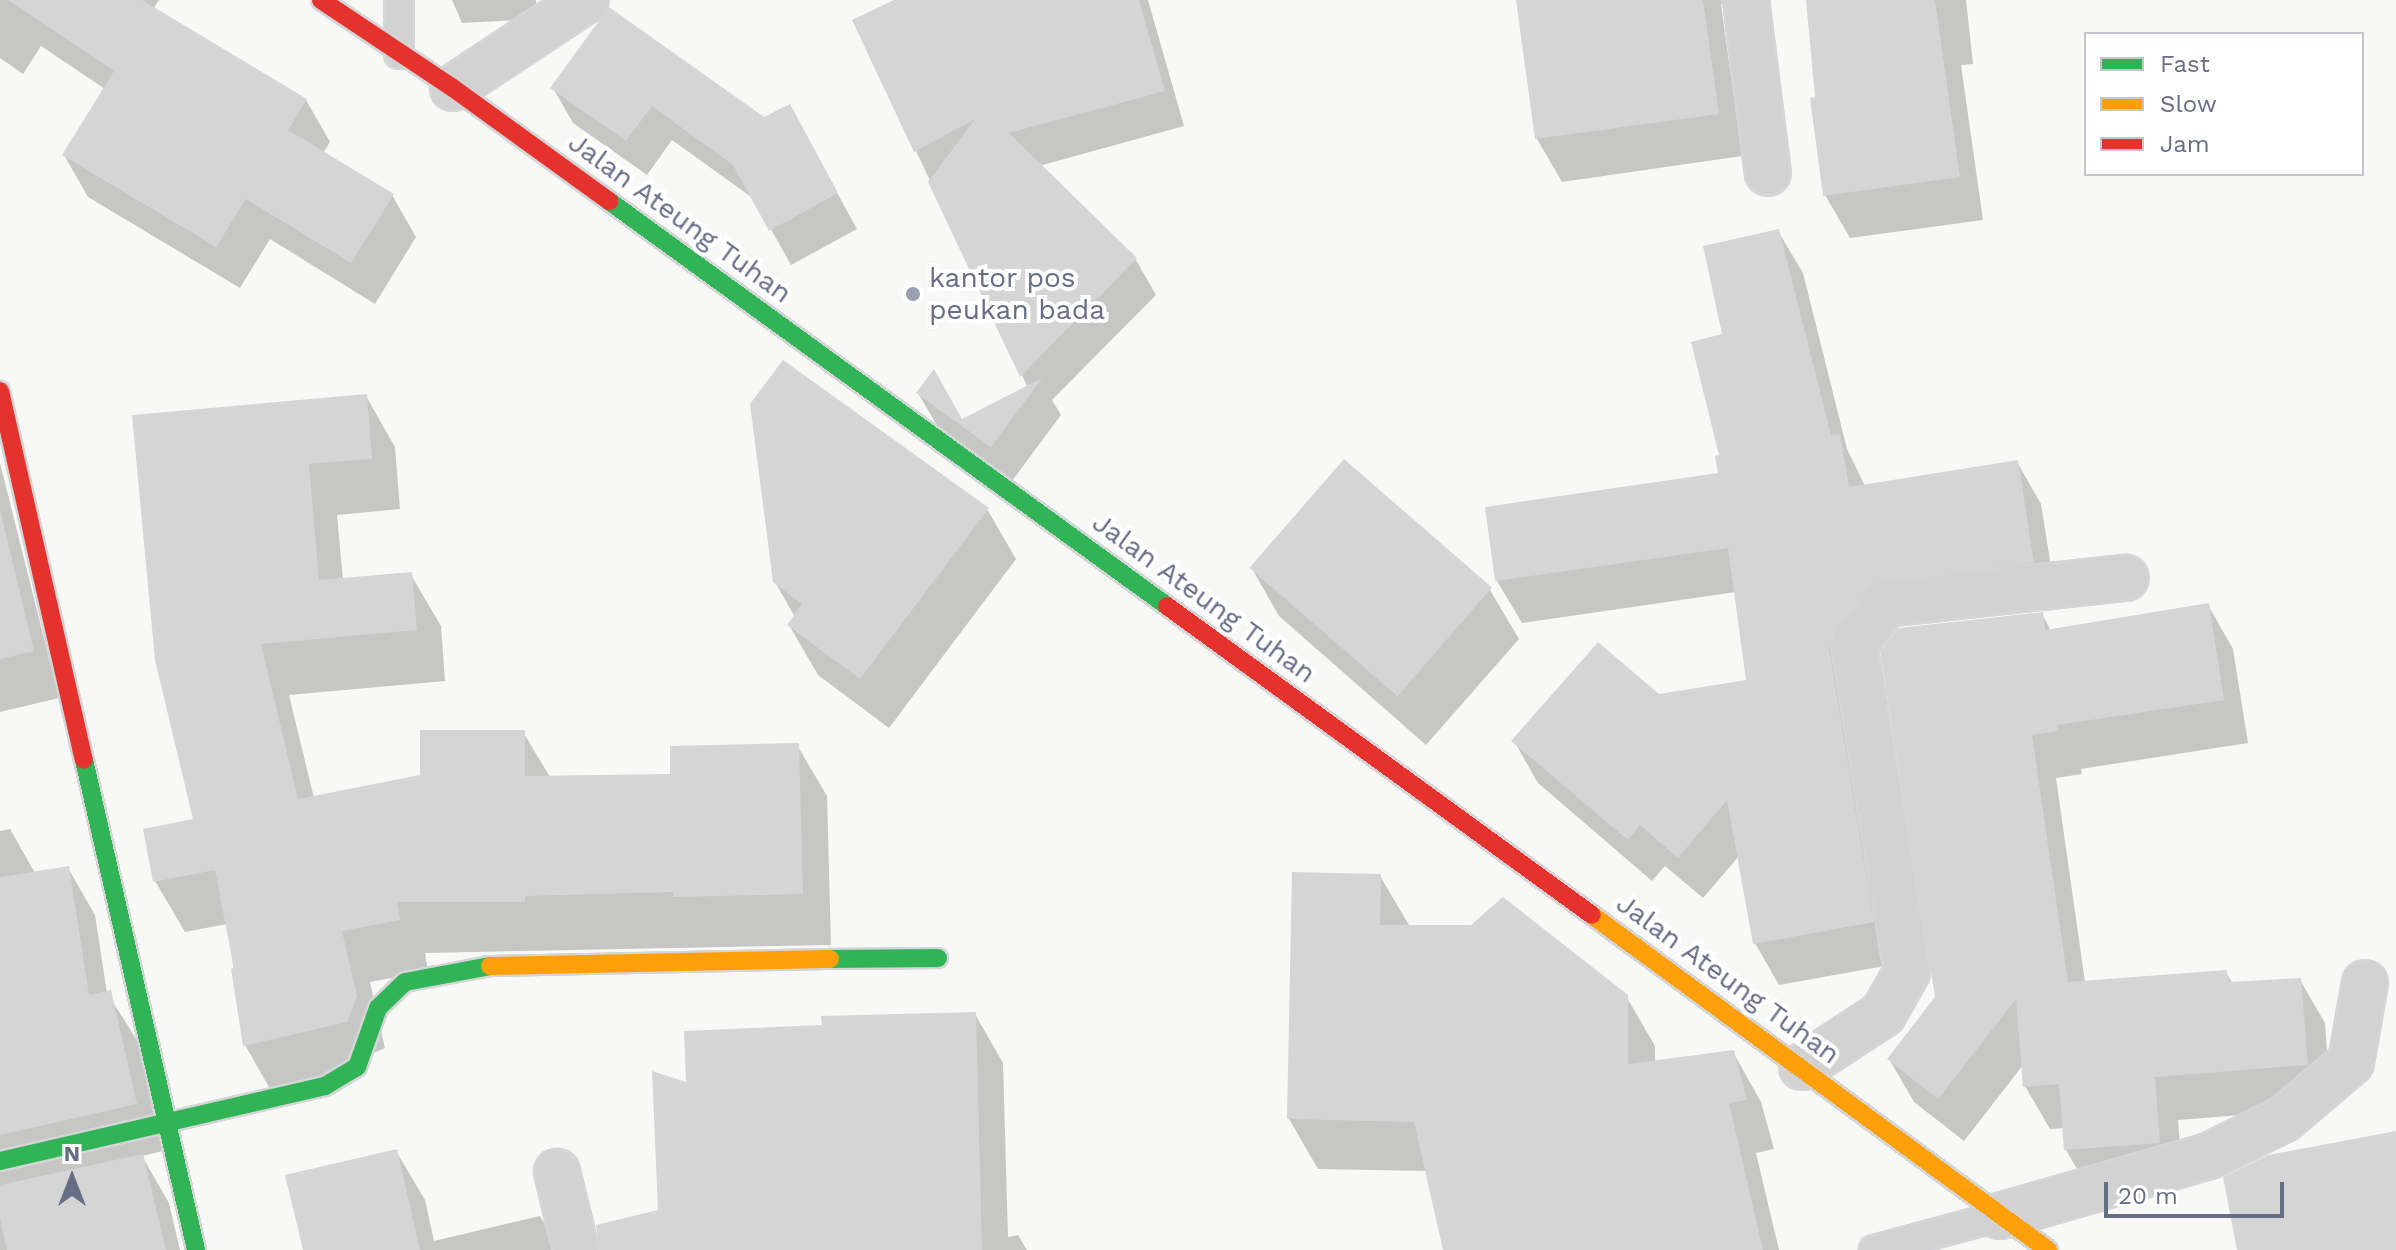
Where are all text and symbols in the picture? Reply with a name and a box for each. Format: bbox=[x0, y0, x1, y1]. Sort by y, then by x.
legend bbox=[2084, 32, 2364, 176]
text: Fast bbox=[2160, 50, 2210, 78]
text: Slow bbox=[2160, 90, 2217, 118]
street label: Jalan Ateung Tuhan bbox=[561, 125, 799, 311]
text: Jam bbox=[2160, 130, 2210, 158]
place label: kantor pos peukan bada bbox=[929, 261, 1105, 327]
marker: kantor pos peukan bada bbox=[904, 285, 922, 303]
street label: Jalan Ateung Tuhan bbox=[1085, 505, 1323, 691]
street label: Jalan Ateung Tuhan bbox=[1609, 886, 1847, 1072]
north arrow bbox=[32, 1138, 112, 1218]
text: N bbox=[64, 1141, 80, 1166]
scale bar bbox=[2108, 1166, 2288, 1216]
text: 20 m bbox=[2118, 1182, 2178, 1210]

